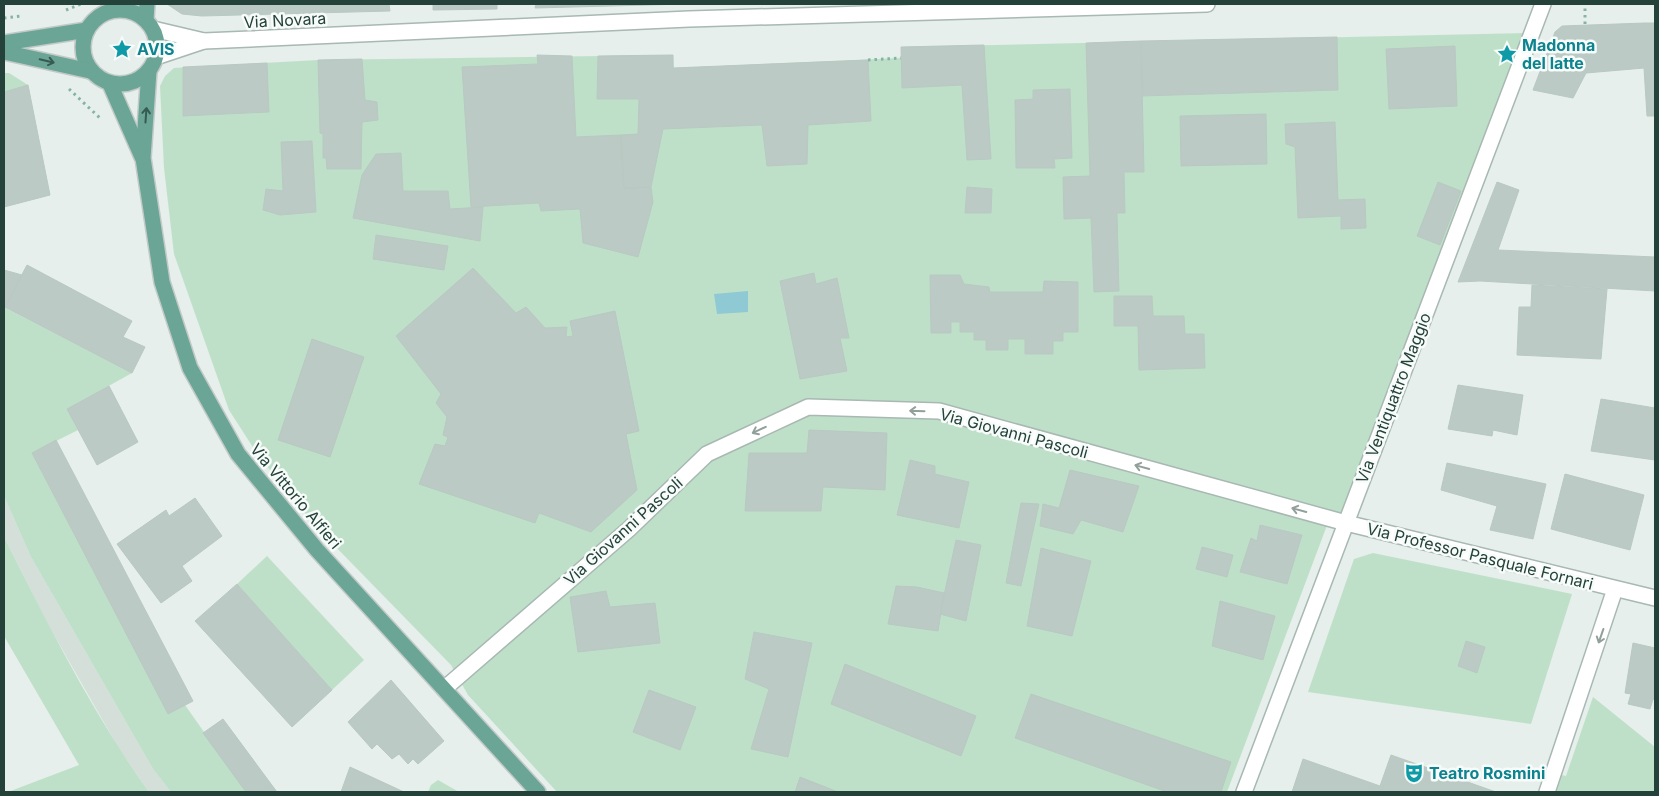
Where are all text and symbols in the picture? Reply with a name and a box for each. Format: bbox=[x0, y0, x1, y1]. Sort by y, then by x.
street label: Via Novara bbox=[243, 8, 327, 32]
place label: Madonna del latte bbox=[1522, 35, 1595, 73]
place icon: AVIS bbox=[111, 38, 133, 60]
place label: AVIS bbox=[137, 39, 175, 59]
place icon: Madonna del latte bbox=[1496, 43, 1518, 65]
one-way arrow bbox=[39, 57, 55, 66]
one-way arrow bbox=[141, 107, 151, 123]
street label: Via Ventiquattro Maggio bbox=[1351, 310, 1435, 486]
street label: Via Giovanni Pascoli bbox=[938, 404, 1090, 462]
one-way arrow bbox=[909, 406, 925, 415]
one-way arrow bbox=[752, 425, 767, 435]
street label: Via Vittorio Alfieri bbox=[246, 439, 346, 553]
one-way arrow bbox=[1134, 462, 1150, 471]
street label: Via Giovanni Pascoli bbox=[560, 472, 686, 590]
one-way arrow bbox=[1291, 504, 1307, 514]
street label: Via Professor Pasquale Fornari bbox=[1365, 518, 1595, 594]
one-way arrow bbox=[1596, 627, 1605, 643]
theatre icon: Teatro Rosmini bbox=[1403, 762, 1425, 784]
place label: Teatro Rosmini bbox=[1429, 763, 1545, 783]

